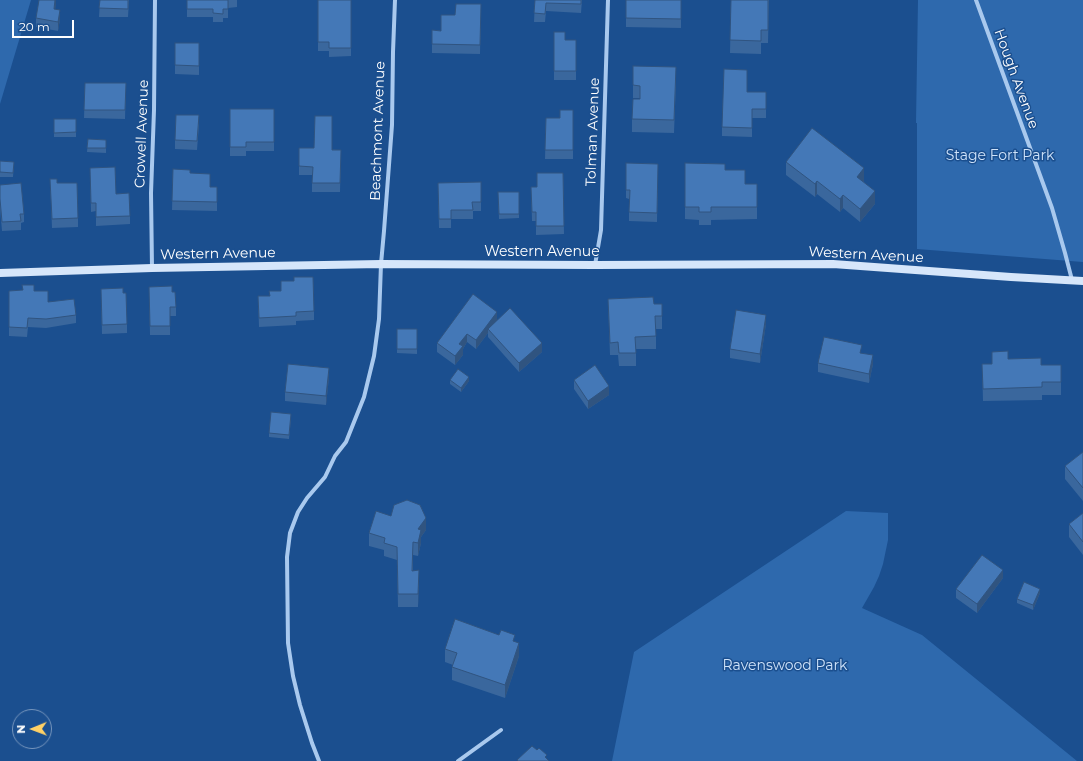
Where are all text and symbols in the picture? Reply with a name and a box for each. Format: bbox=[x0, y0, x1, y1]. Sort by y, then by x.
scale bar bbox=[14, 12, 76, 38]
text: 20 m bbox=[19, 19, 50, 34]
street label: Hough Avenue bbox=[990, 27, 1042, 131]
street label: Beachmont Avenue bbox=[367, 61, 389, 201]
street label: Tolman Avenue bbox=[583, 77, 603, 187]
street label: Crowell Avenue bbox=[132, 79, 152, 189]
park label: Stage Fort Park bbox=[946, 148, 1054, 164]
street label: Western Avenue bbox=[484, 244, 600, 260]
street label: Western Avenue bbox=[808, 244, 924, 266]
street label: Western Avenue bbox=[160, 245, 276, 263]
park label: Ravenswood Park bbox=[723, 658, 847, 674]
north arrow bbox=[12, 709, 52, 749]
text: N bbox=[14, 725, 28, 734]

